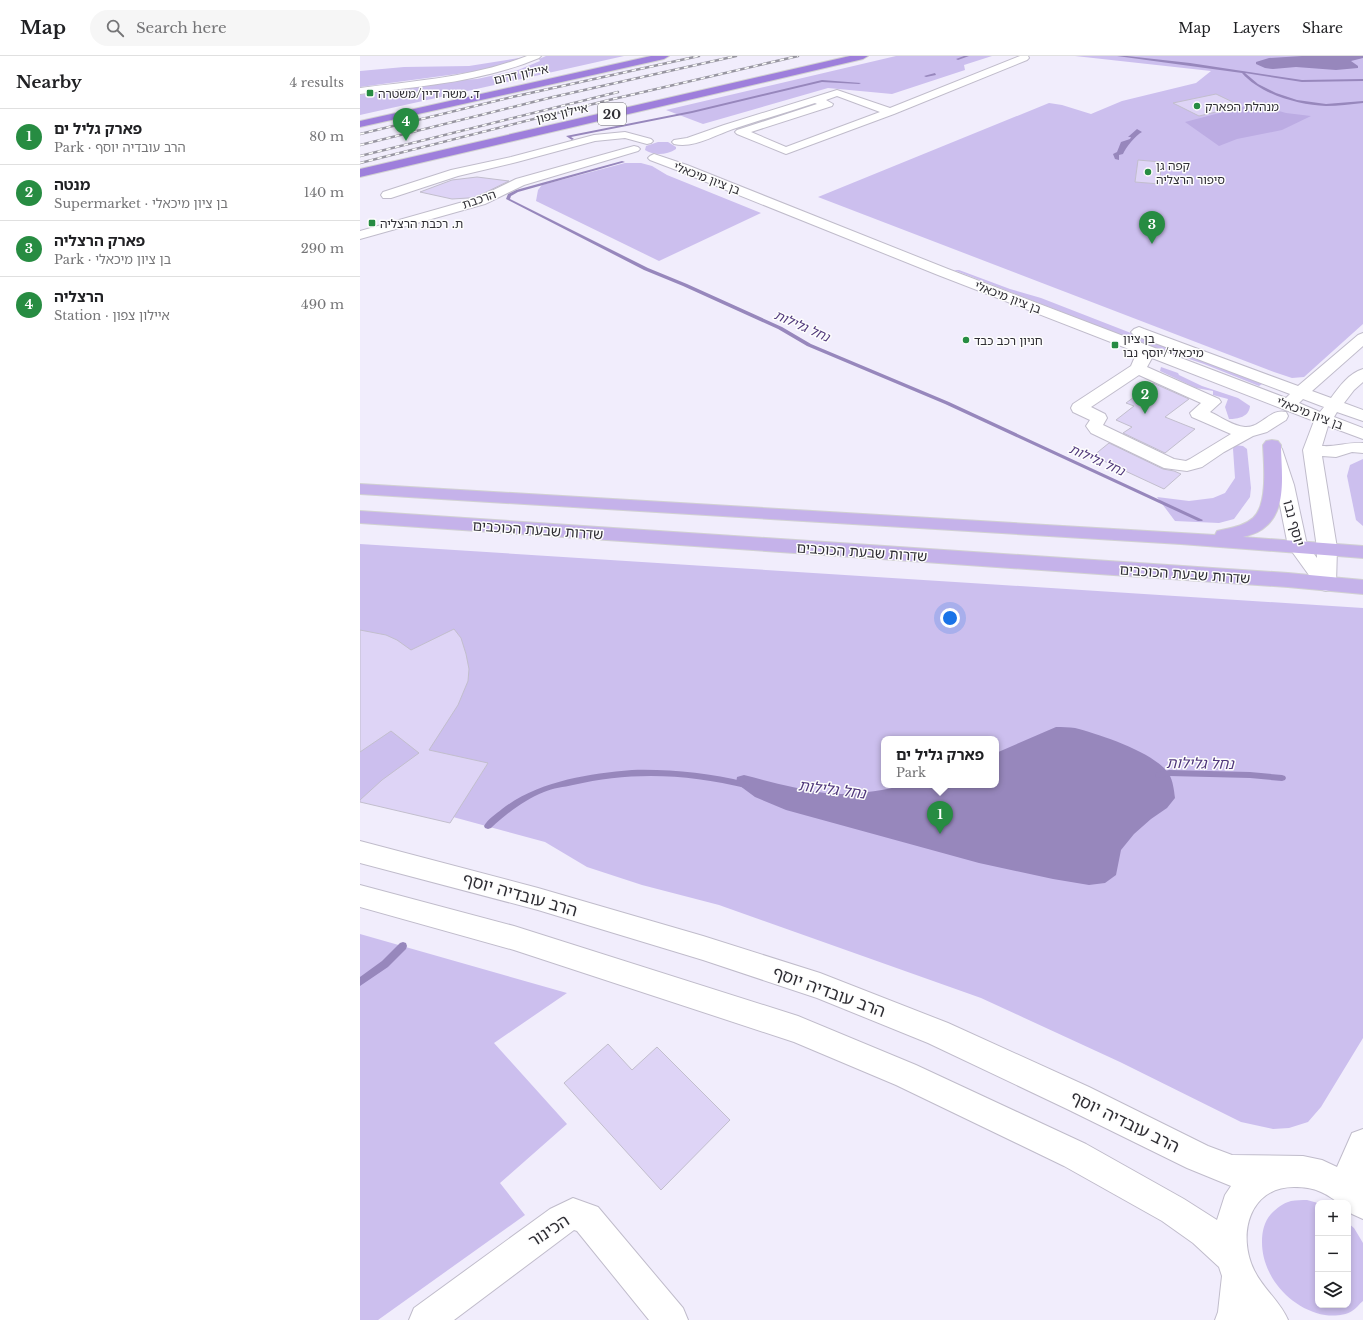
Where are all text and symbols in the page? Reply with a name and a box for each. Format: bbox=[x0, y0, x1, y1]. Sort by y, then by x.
search box bbox=[90, 10, 370, 46]
text: Map bbox=[20, 16, 66, 39]
icon: search bbox=[104, 17, 126, 39]
text: Search here bbox=[136, 18, 227, 37]
text: Map bbox=[1178, 19, 1211, 37]
text: Layers bbox=[1233, 19, 1280, 37]
text: Share bbox=[1302, 19, 1343, 37]
street label: איילון דרום bbox=[492, 61, 550, 87]
text: Nearby bbox=[16, 72, 82, 93]
text: 4 results bbox=[290, 74, 344, 91]
place label: ד. משה דיין/משטרה bbox=[378, 86, 480, 101]
marker: ד. משה דיין/משטרה bbox=[365, 88, 375, 98]
place label: מנהלת הפארק bbox=[1205, 99, 1279, 114]
street label: איילון צפון bbox=[535, 100, 590, 126]
marker: מנהלת הפארק bbox=[1192, 101, 1202, 111]
road number: 20 bbox=[598, 103, 626, 125]
pin: 4 bbox=[393, 108, 419, 141]
text: פארק גליל ים bbox=[54, 119, 142, 138]
text: 1 bbox=[26, 128, 32, 145]
text: 80 m bbox=[309, 128, 344, 145]
text: Park · הרב עובדיה יוסף bbox=[54, 139, 186, 156]
street label: בן ציון מיכאלי bbox=[672, 158, 743, 198]
place label: קפה גן סיפור הרצליה bbox=[1156, 158, 1225, 187]
marker: קפה גן סיפור הרצליה bbox=[1143, 167, 1153, 177]
text: מנטה bbox=[54, 175, 90, 194]
text: 2 bbox=[25, 184, 33, 201]
text: 140 m bbox=[304, 184, 344, 201]
street label: הרכבת bbox=[460, 186, 498, 212]
text: Supermarket · בן ציון מיכאלי bbox=[54, 195, 228, 212]
pin: 3 bbox=[1139, 211, 1165, 244]
place label: ת. רכבת הרצליה bbox=[380, 216, 463, 231]
marker: ת. רכבת הרצליה bbox=[367, 218, 377, 228]
text: פארק הרצליה bbox=[54, 231, 145, 250]
text: 3 bbox=[25, 240, 33, 257]
text: 290 m bbox=[301, 240, 344, 257]
text: Park · בן ציון מיכאלי bbox=[54, 251, 171, 268]
street label: בן ציון מיכאלי bbox=[973, 277, 1044, 317]
text: הרצליה bbox=[54, 287, 104, 306]
text: 4 bbox=[25, 296, 33, 313]
text: 490 m bbox=[301, 296, 344, 313]
water label: נחל גלילות bbox=[772, 306, 833, 346]
text: Station · איילון צפון bbox=[54, 307, 170, 324]
place label: בן ציון מיכאלי/יוסף נבו bbox=[1123, 331, 1204, 360]
place label: חניון רכב כבד bbox=[974, 333, 1043, 348]
marker: חניון רכב כבד bbox=[961, 335, 971, 345]
marker: בן ציון מיכאלי/יוסף נבו bbox=[1110, 340, 1120, 350]
pin: 2 bbox=[1132, 381, 1158, 414]
street label: בן ציון מיכאלי bbox=[1275, 393, 1346, 433]
water label: נחל גלילות bbox=[1067, 440, 1128, 480]
street label: יוסף נבו bbox=[1279, 498, 1309, 548]
street label: שדרות שבעת הכוכבים bbox=[472, 516, 604, 544]
street label: שדרות שבעת הכוכבים bbox=[796, 538, 928, 566]
street label: שדרות שבעת הכוכבים bbox=[1119, 560, 1251, 588]
your location bbox=[940, 608, 960, 628]
popup bbox=[881, 736, 999, 788]
text: פארק גליל ים bbox=[896, 745, 984, 764]
water label: נחל גלילות bbox=[1166, 753, 1235, 773]
text: Park bbox=[896, 764, 926, 781]
water label: נחל גלילות bbox=[797, 775, 868, 803]
pin: 1 bbox=[927, 801, 953, 834]
street label: הרב עובדיה יוסף bbox=[460, 869, 580, 921]
street label: הרב עובדיה יוסף bbox=[770, 962, 888, 1022]
street label: הרב עובדיה יוסף bbox=[1067, 1087, 1183, 1157]
map controls bbox=[1315, 1200, 1351, 1308]
button: + bbox=[1315, 1200, 1351, 1236]
street label: הכינור bbox=[525, 1210, 573, 1252]
button: − bbox=[1315, 1236, 1351, 1272]
button: layers bbox=[1315, 1272, 1351, 1308]

